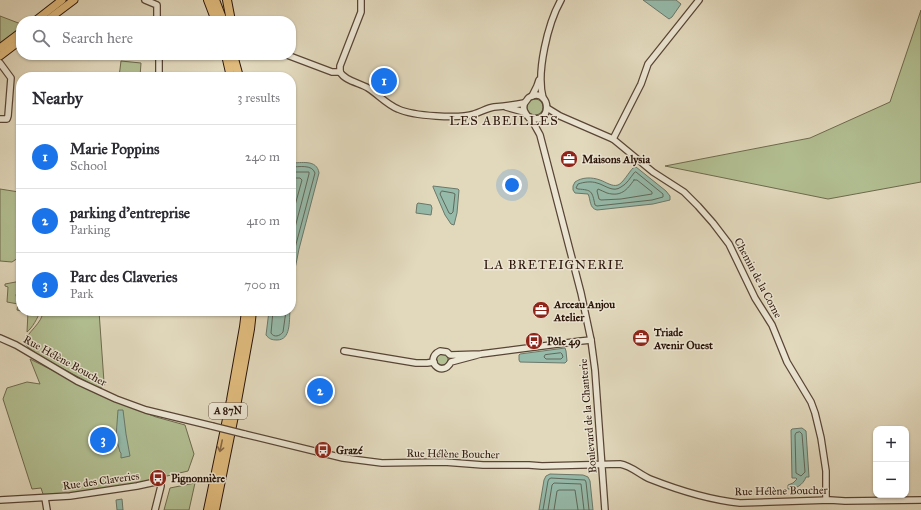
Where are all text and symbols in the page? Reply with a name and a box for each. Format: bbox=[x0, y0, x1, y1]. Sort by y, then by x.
search box bbox=[16, 16, 296, 60]
icon: search bbox=[30, 27, 52, 49]
text: Search here bbox=[62, 29, 133, 47]
pin: 1 bbox=[371, 66, 397, 96]
text: Nearby bbox=[32, 88, 83, 109]
text: 3 results bbox=[237, 90, 280, 106]
district label: LES ABEILLES bbox=[449, 113, 559, 129]
text: Marie Poppins bbox=[70, 140, 160, 158]
text: 1 bbox=[42, 149, 48, 165]
text: 240 m bbox=[245, 149, 280, 165]
office icon: Maisons Alysia bbox=[559, 149, 579, 169]
place label: Maisons Alysia bbox=[582, 153, 650, 167]
text: School bbox=[70, 158, 107, 174]
your location bbox=[502, 175, 522, 195]
text: parking d'entreprise bbox=[70, 204, 190, 222]
text: 2 bbox=[42, 213, 48, 229]
text: 410 m bbox=[246, 213, 280, 229]
text: Parking bbox=[70, 222, 110, 238]
street label: Chemin de la Corne bbox=[731, 236, 785, 321]
district label: LA BRETEIGNERIE bbox=[483, 257, 625, 273]
text: Parc des Claveries bbox=[70, 268, 177, 286]
text: 3 bbox=[42, 277, 48, 293]
text: 700 m bbox=[244, 277, 280, 293]
text: Park bbox=[70, 286, 94, 302]
place label: Arceau Anjou Atelier bbox=[553, 298, 615, 324]
office icon: Arceau Anjou Atelier bbox=[531, 300, 551, 320]
place label: Triade Avenir Ouest bbox=[653, 326, 713, 352]
office icon: Triade Avenir Ouest bbox=[631, 328, 651, 348]
bus stop icon: Pôle 49 bbox=[524, 331, 544, 351]
street label: Rue Hélène Boucher bbox=[21, 333, 110, 390]
place label: Pôle 49 bbox=[547, 335, 581, 349]
street label: Boulevard de la Chanterie bbox=[576, 358, 599, 474]
pin: 2 bbox=[307, 376, 333, 406]
road number: A 87N bbox=[209, 403, 247, 419]
pin: 3 bbox=[90, 425, 116, 455]
map controls bbox=[873, 426, 909, 498]
button: + bbox=[873, 426, 909, 462]
one-way arrow bbox=[217, 439, 225, 452]
bus stop icon: Grazé bbox=[313, 440, 333, 460]
place label: Grazé bbox=[336, 444, 363, 457]
street label: Rue Hélène Boucher bbox=[406, 447, 501, 461]
button: − bbox=[873, 462, 909, 498]
bus stop icon: Pignonnière bbox=[148, 468, 168, 488]
street label: Rue des Claveries bbox=[62, 469, 140, 493]
place label: Pignonnière bbox=[171, 472, 226, 485]
street label: Rue Hélène Boucher bbox=[734, 484, 829, 498]

